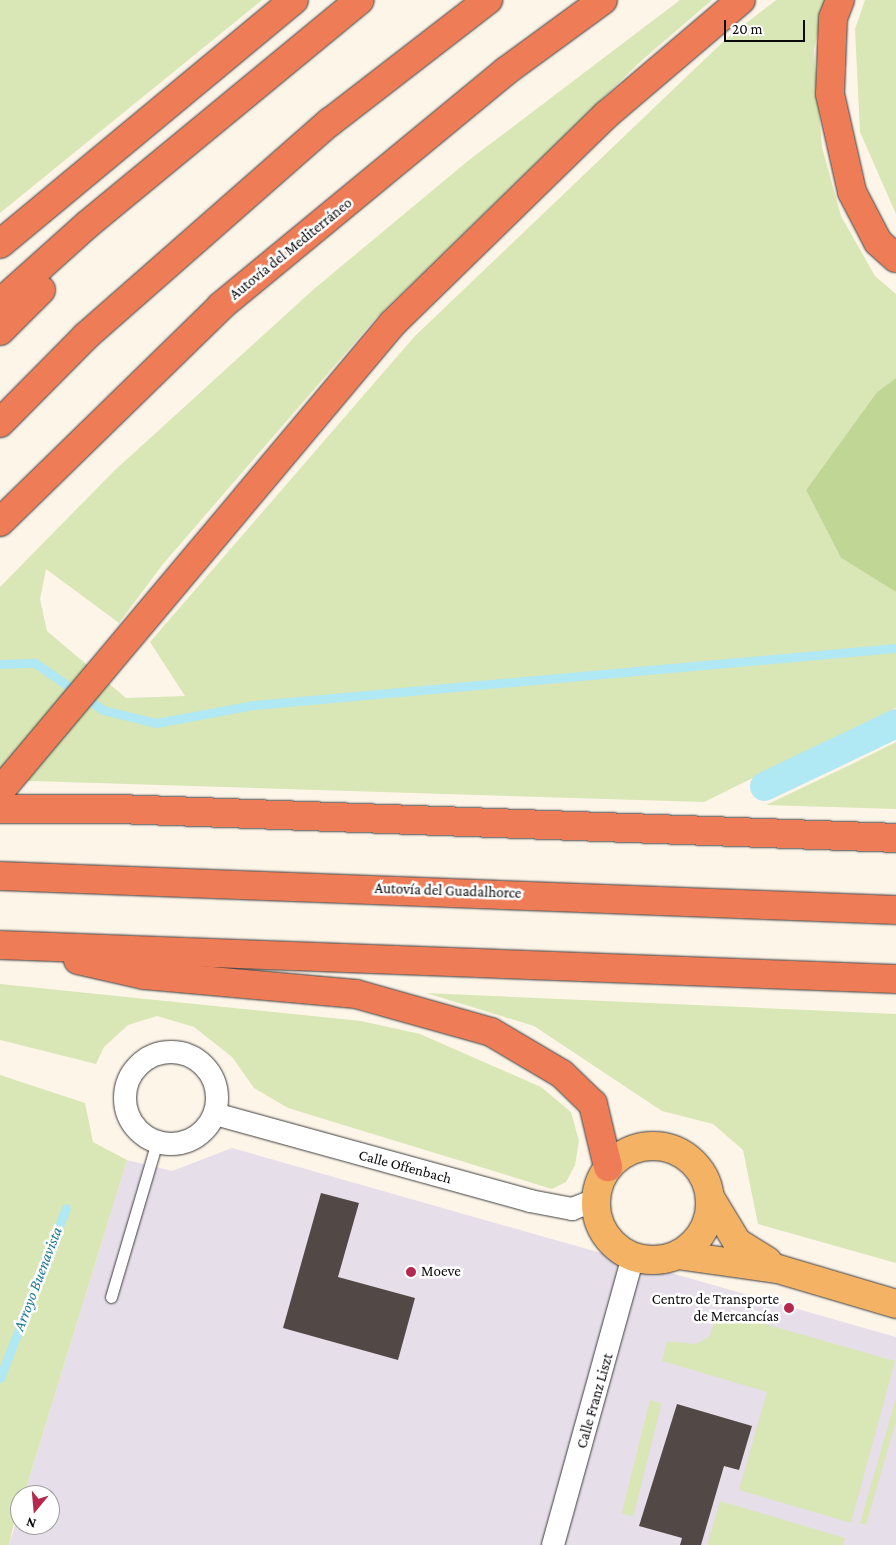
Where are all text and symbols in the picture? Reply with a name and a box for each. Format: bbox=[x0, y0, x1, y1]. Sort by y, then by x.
scale bar bbox=[726, 10, 807, 42]
text: 20 m bbox=[732, 21, 763, 37]
street label: Autovía del Mediterráneo bbox=[226, 194, 356, 304]
street label: Autovía del Guadalhorce bbox=[374, 879, 522, 903]
street label: Calle Offenbach bbox=[357, 1146, 453, 1188]
water label: Arroyo Buenavista bbox=[9, 1224, 67, 1334]
place label: Moeve bbox=[421, 1263, 461, 1281]
marker: Moeve bbox=[405, 1266, 417, 1278]
place label: Centro de Transporte de Mercancías bbox=[652, 1290, 779, 1325]
marker: Centro de Transporte de Mercancías bbox=[783, 1302, 795, 1314]
street label: Calle Franz Liszt bbox=[573, 1351, 617, 1451]
north arrow bbox=[10, 1485, 60, 1535]
text: N bbox=[24, 1514, 38, 1532]

